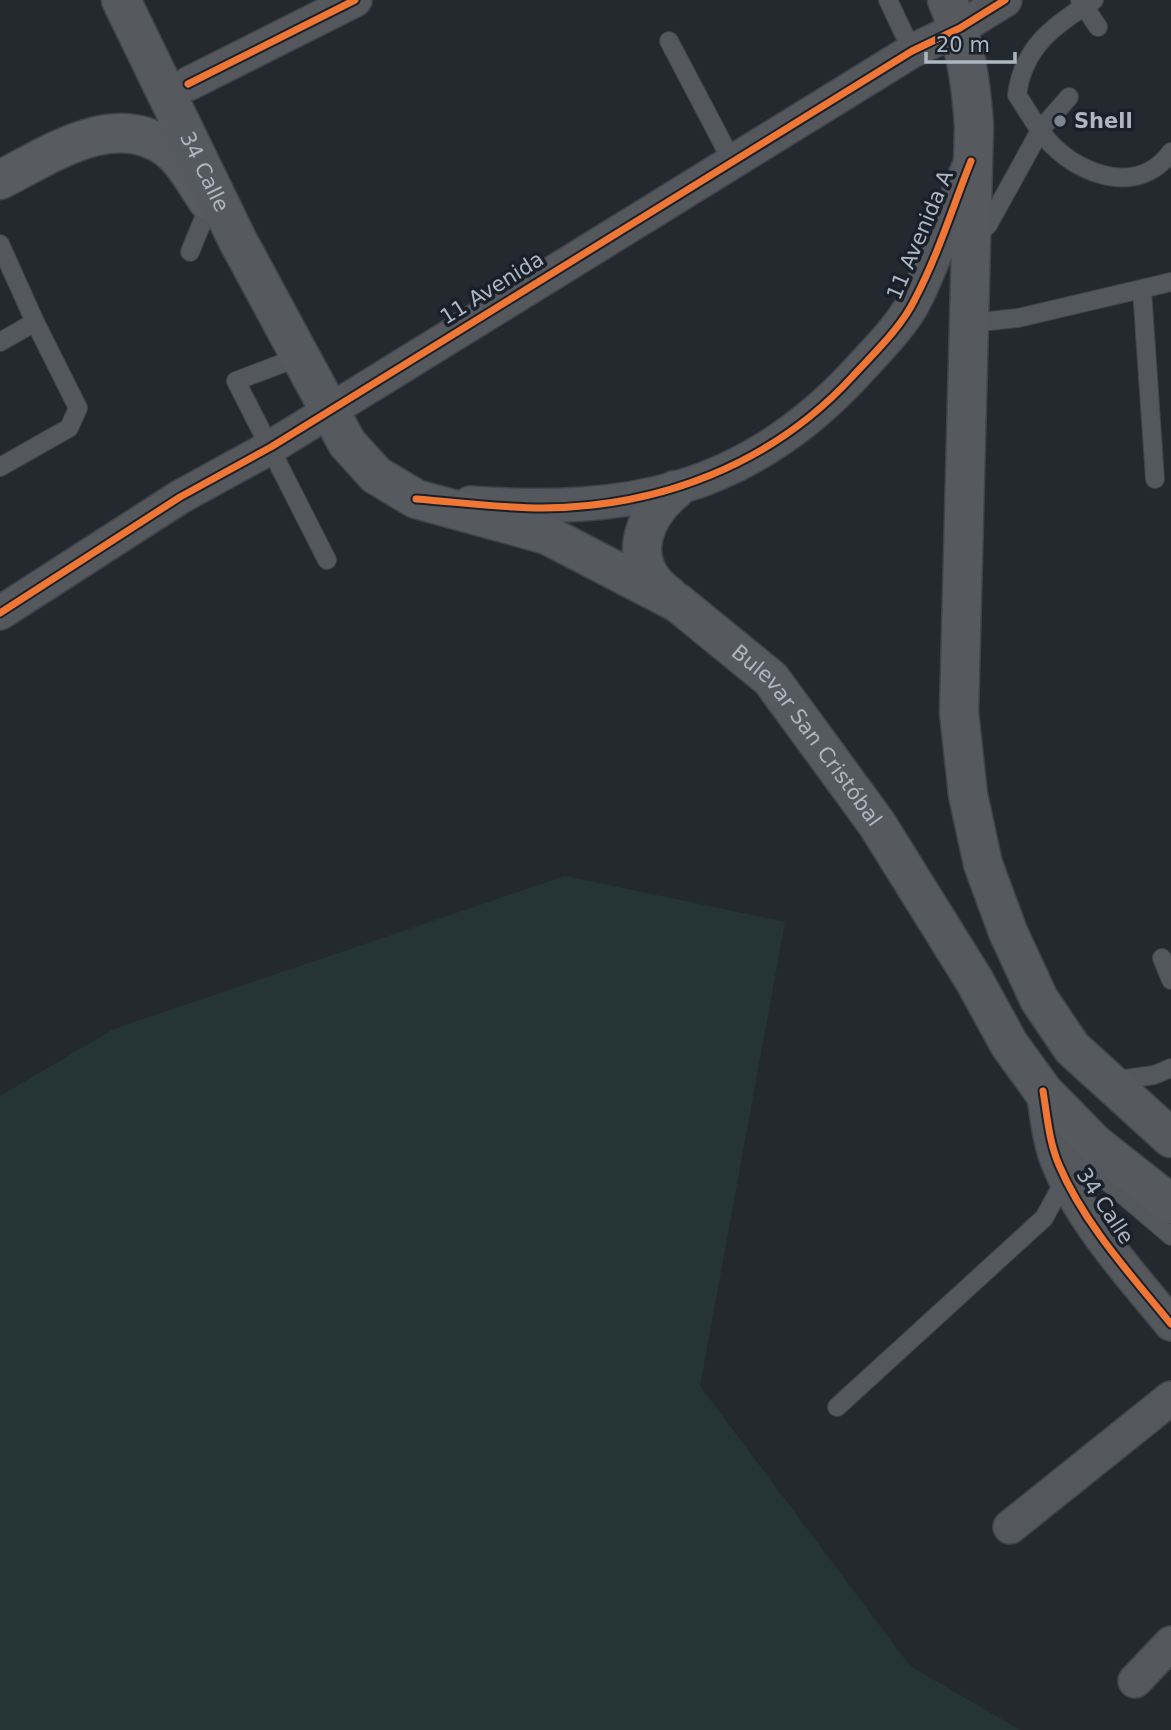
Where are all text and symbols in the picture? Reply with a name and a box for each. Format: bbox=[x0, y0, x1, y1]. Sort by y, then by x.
scale bar bbox=[926, 21, 1015, 65]
text: 20 m bbox=[936, 33, 990, 57]
place label: Shell bbox=[1074, 109, 1133, 133]
marker: Shell bbox=[1052, 113, 1068, 129]
street label: 34 Calle bbox=[175, 128, 234, 216]
street label: 11 Avenida A bbox=[882, 166, 958, 303]
street label: 11 Avenida bbox=[436, 247, 548, 329]
street label: Bulevar San Cristóbal bbox=[727, 640, 887, 831]
street label: 34 Calle bbox=[1072, 1164, 1138, 1248]

